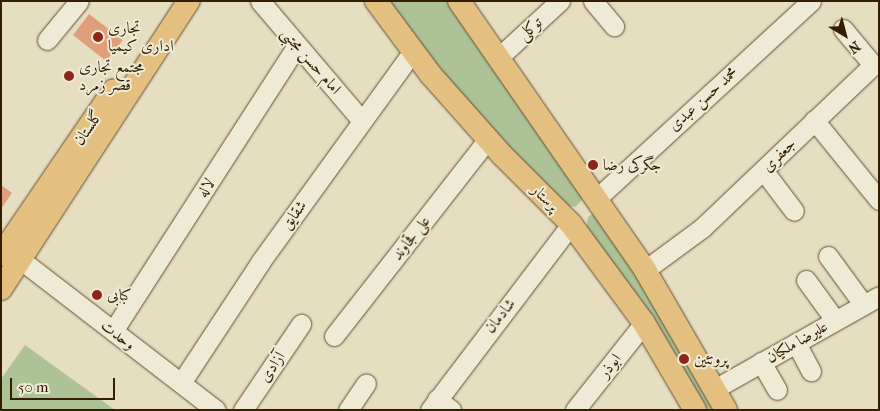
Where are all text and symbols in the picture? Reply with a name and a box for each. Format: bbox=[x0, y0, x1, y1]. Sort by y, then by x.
north arrow bbox=[820, 10, 870, 60]
street label: توکلی bbox=[514, 13, 546, 45]
place label: تجاری اداری کیمیا bbox=[108, 18, 174, 56]
street label: امام حسن مجتبی bbox=[277, 24, 345, 98]
marker: تجاری اداری کیمیا bbox=[92, 31, 104, 43]
text: N bbox=[845, 37, 864, 57]
place label: مجتمع تجاری قصر زمرد bbox=[79, 57, 144, 95]
street label: محمد حسن عبدی bbox=[664, 63, 742, 135]
marker: مجتمع تجاری قصر زمرد bbox=[63, 70, 75, 82]
street label: گلستان bbox=[69, 107, 107, 149]
street label: جعفری bbox=[758, 134, 800, 176]
place label: جگرکی رضا bbox=[603, 155, 661, 175]
marker: جگرکی رضا bbox=[587, 159, 599, 171]
street label: لاله bbox=[193, 175, 219, 201]
street label: پرستار bbox=[527, 180, 563, 216]
street label: شقایق bbox=[277, 197, 311, 233]
street label: علی قجاوند bbox=[388, 212, 434, 264]
place label: کبابی bbox=[107, 285, 131, 305]
marker: کبابی bbox=[91, 289, 103, 301]
street label: شادمان bbox=[480, 295, 520, 337]
street label: وحدت bbox=[97, 316, 139, 354]
street label: علیرضا ملکیان bbox=[763, 317, 831, 367]
street label: آزادی bbox=[255, 348, 289, 386]
place label: پروتئین bbox=[694, 349, 728, 369]
street label: ابوذر bbox=[595, 350, 625, 382]
marker: پروتئین bbox=[678, 353, 690, 365]
scale bar bbox=[12, 368, 118, 400]
text: 50 m bbox=[18, 378, 48, 396]

